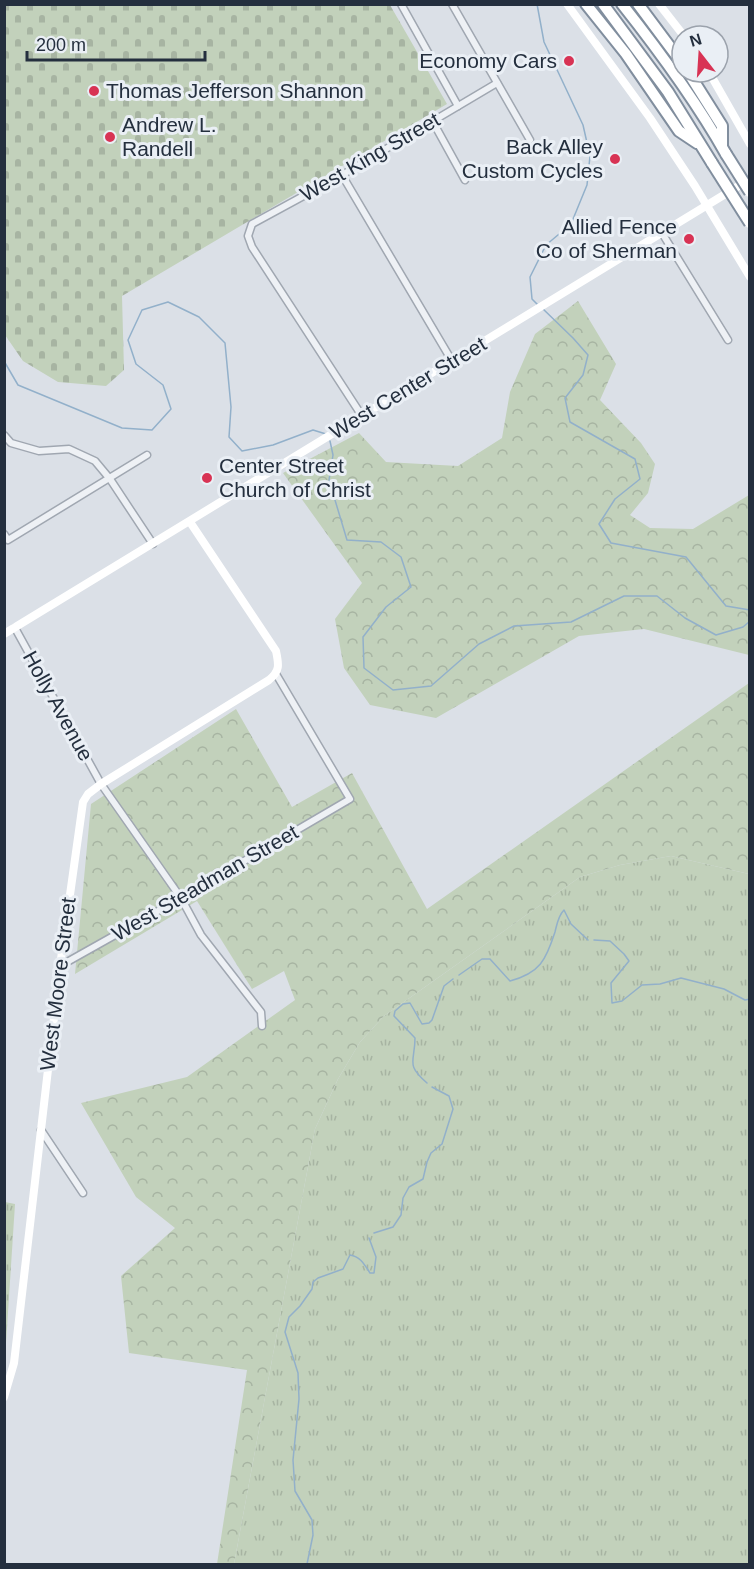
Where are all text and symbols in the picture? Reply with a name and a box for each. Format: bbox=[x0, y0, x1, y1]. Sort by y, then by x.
scale bar bbox=[27, 24, 206, 62]
north arrow bbox=[670, 24, 730, 84]
text: N bbox=[688, 30, 704, 50]
text: 200 m bbox=[36, 35, 86, 55]
place label: Economy Cars bbox=[419, 49, 557, 72]
marker: Economy Cars bbox=[562, 54, 576, 68]
place label: Thomas Jefferson Shannon bbox=[106, 79, 364, 102]
marker: Thomas Jefferson Shannon bbox=[87, 84, 101, 98]
street label: West King Street bbox=[296, 107, 444, 206]
place label: Andrew L. Randell bbox=[122, 113, 217, 160]
marker: Andrew L. Randell bbox=[103, 130, 117, 144]
place label: Back Alley Custom Cycles bbox=[462, 135, 603, 182]
marker: Back Alley Custom Cycles bbox=[608, 152, 622, 166]
place label: Allied Fence Co of Sherman bbox=[536, 215, 677, 262]
marker: Allied Fence Co of Sherman bbox=[682, 232, 696, 246]
street label: West Center Street bbox=[325, 332, 490, 443]
place label: Center Street Church of Christ bbox=[219, 454, 371, 501]
marker: Center Street Church of Christ bbox=[200, 471, 214, 485]
street label: Holly Avenue bbox=[19, 647, 98, 765]
street label: West Steadman Street bbox=[108, 820, 302, 945]
street label: West Moore Street bbox=[35, 896, 80, 1072]

